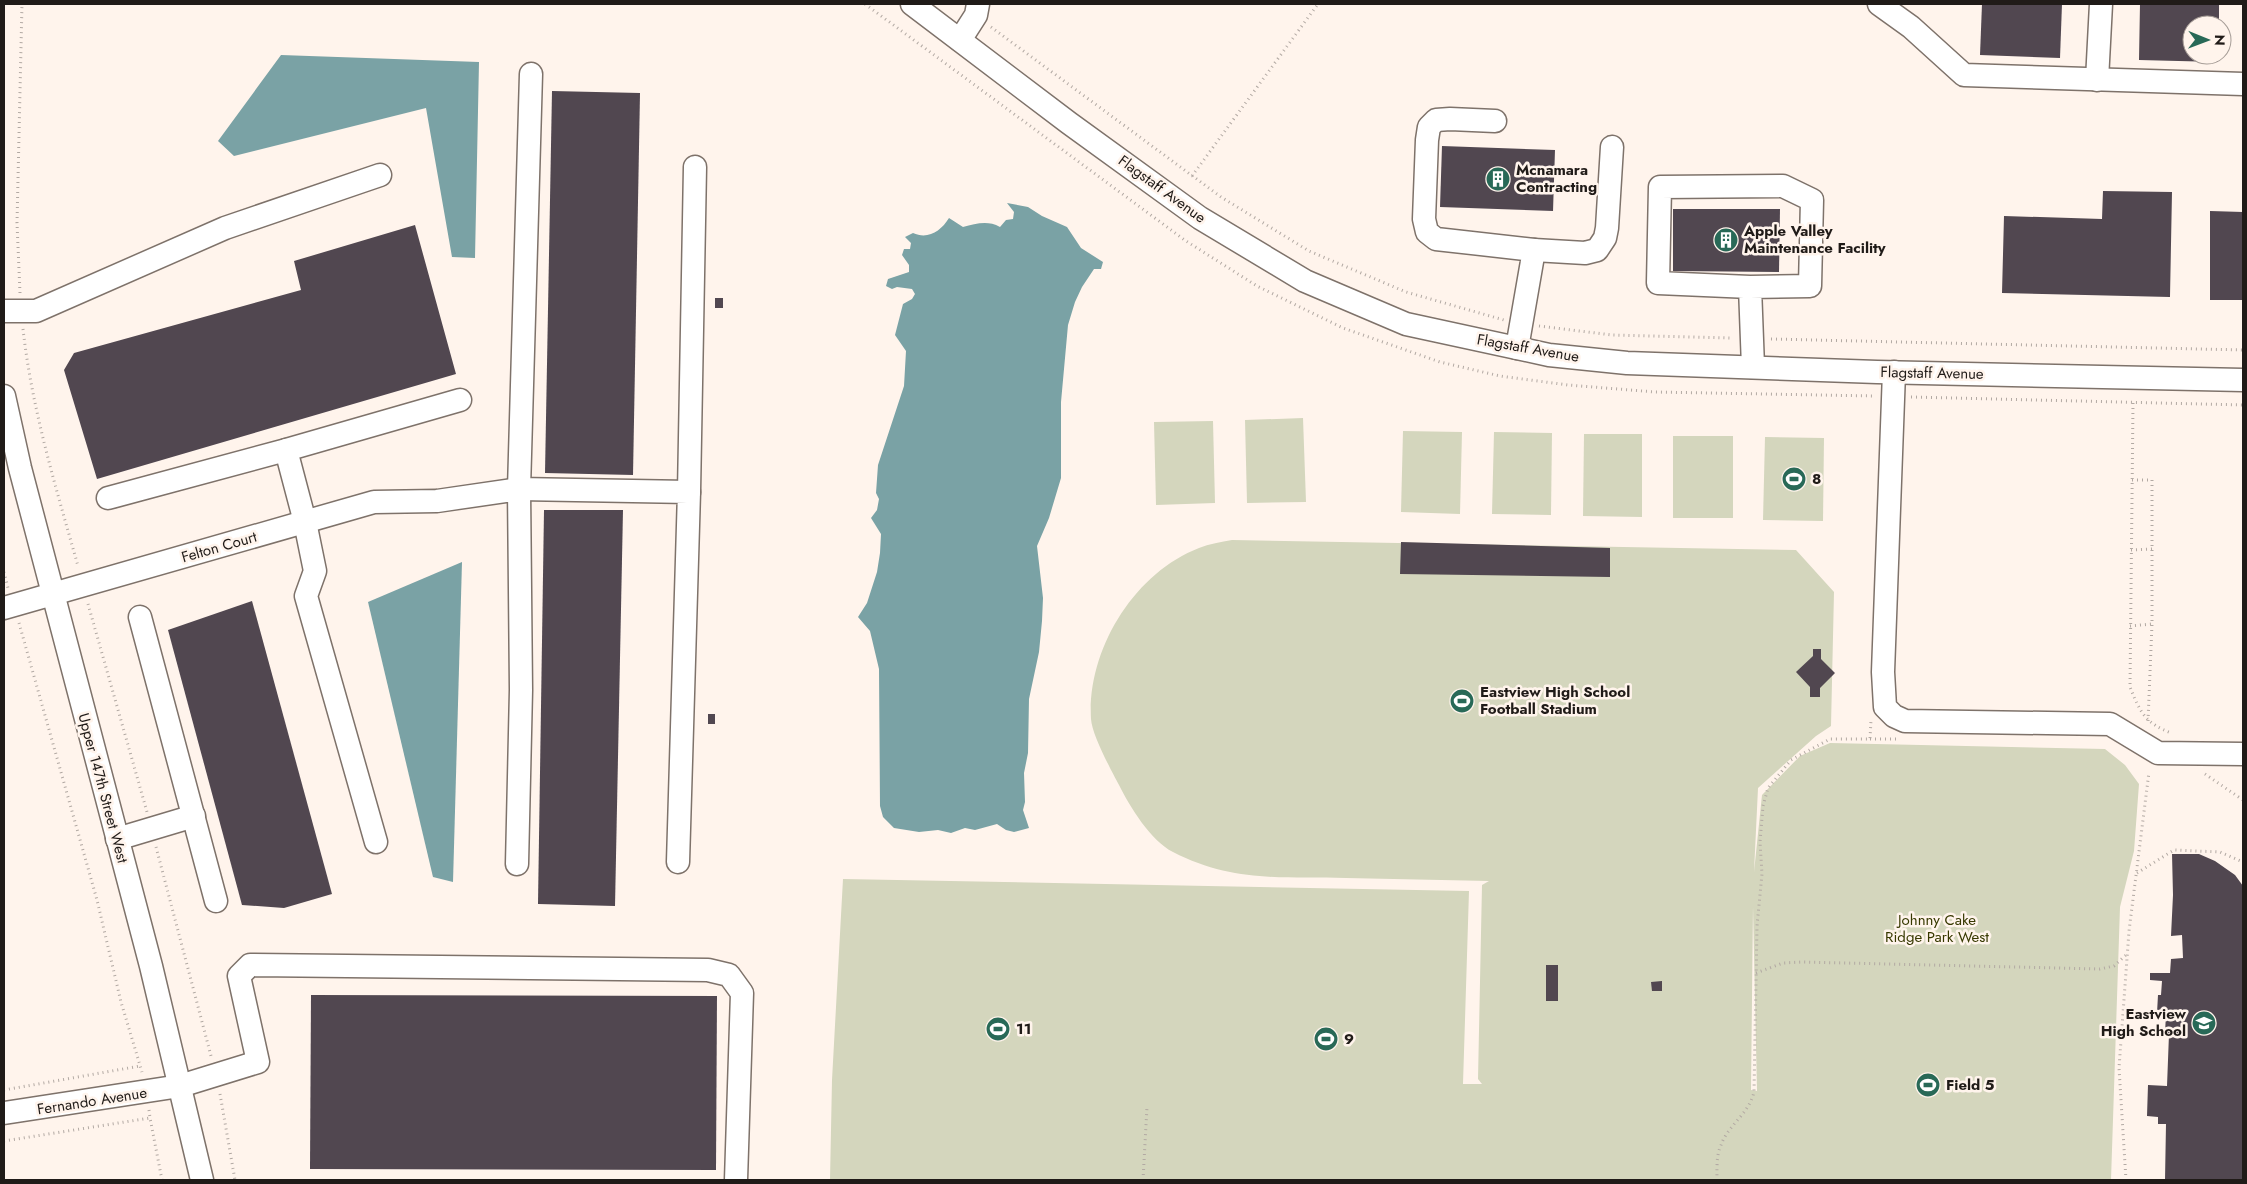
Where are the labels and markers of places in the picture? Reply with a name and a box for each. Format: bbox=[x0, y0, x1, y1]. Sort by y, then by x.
place label: Mcnamara Contracting bbox=[1516, 159, 1597, 198]
building icon: Mcnamara Contracting bbox=[1485, 166, 1511, 192]
place label: Apple Valley Maintenance Facility bbox=[1743, 220, 1886, 259]
building icon: Apple Valley Maintenance Facility bbox=[1713, 227, 1739, 253]
sports icon: 8 bbox=[1781, 466, 1807, 492]
place label: 8 bbox=[1812, 468, 1821, 490]
place label: Eastview High School Football Stadium bbox=[1480, 681, 1630, 720]
sports icon: Eastview High School Football Stadium bbox=[1449, 688, 1475, 714]
place label: Eastview High School bbox=[2101, 1003, 2187, 1042]
school or university icon: Eastview High School bbox=[2191, 1010, 2217, 1036]
sports icon: 11 bbox=[985, 1016, 1011, 1042]
place label: 11 bbox=[1016, 1018, 1031, 1040]
sports icon: 9 bbox=[1313, 1026, 1339, 1052]
place label: 9 bbox=[1344, 1028, 1354, 1050]
sports icon: Field 5 bbox=[1915, 1072, 1941, 1098]
place label: Field 5 bbox=[1946, 1074, 1995, 1096]

